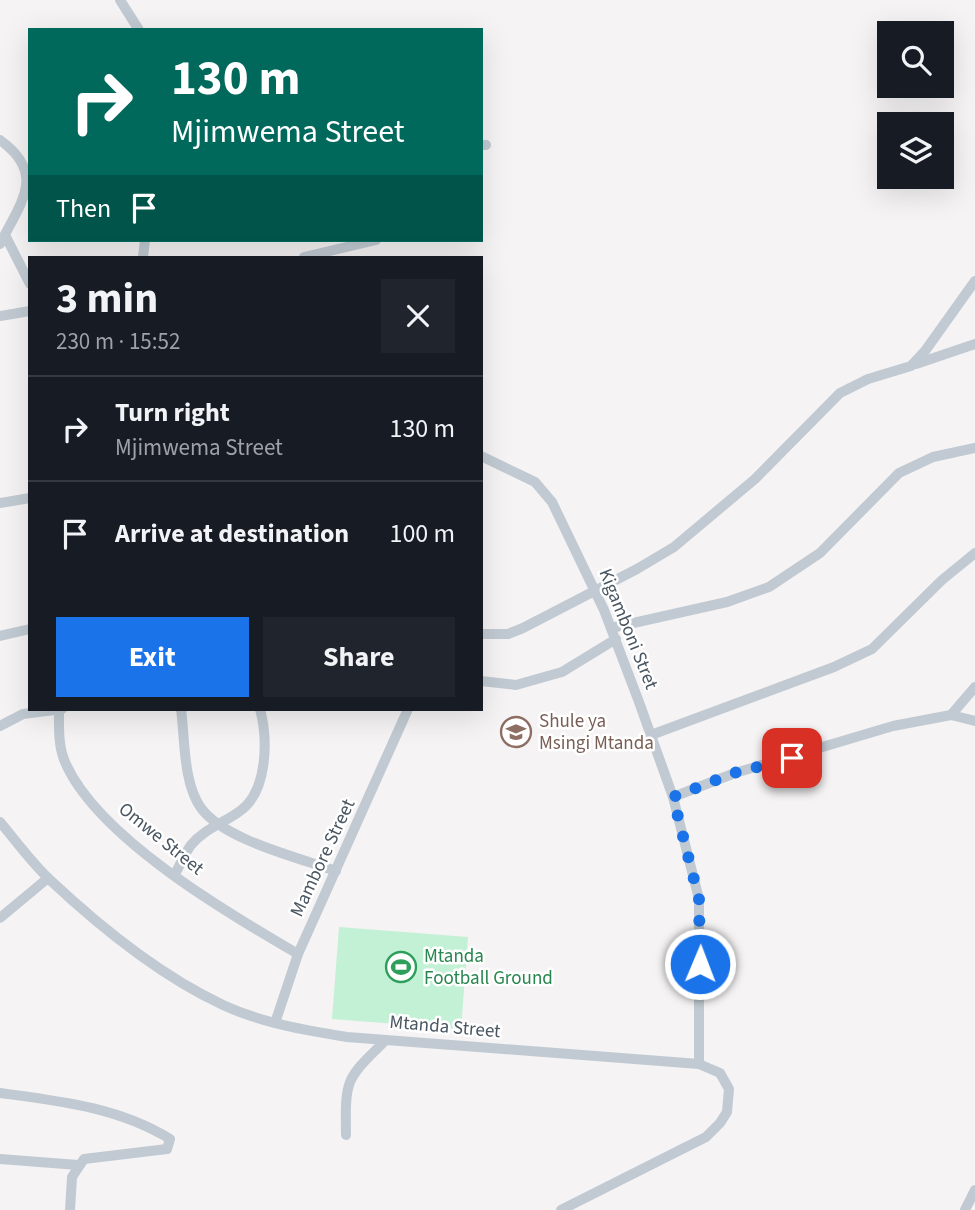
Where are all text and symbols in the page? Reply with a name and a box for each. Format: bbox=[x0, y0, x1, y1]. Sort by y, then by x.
map controls bbox=[877, 21, 954, 189]
button: search bbox=[877, 21, 954, 98]
text: 130 m bbox=[171, 44, 300, 114]
icon: right bbox=[56, 56, 147, 147]
text: Mjimwema Street bbox=[171, 109, 405, 155]
button: layers bbox=[877, 112, 954, 189]
icon: arrive bbox=[125, 189, 163, 227]
text: Then bbox=[56, 190, 111, 227]
text: 3 min bbox=[56, 269, 158, 329]
button: close bbox=[381, 279, 455, 353]
text: 230 m · 15:52 bbox=[56, 325, 180, 358]
text: Turn right bbox=[115, 394, 230, 431]
icon: right bbox=[56, 410, 94, 448]
text: 130 m bbox=[389, 410, 455, 447]
text: Mjimwema Street bbox=[115, 431, 283, 464]
icon: arrive bbox=[56, 515, 94, 553]
text: Arrive at destination bbox=[115, 515, 349, 552]
text: 100 m bbox=[389, 515, 455, 552]
street label: Kigamboni Stret bbox=[591, 565, 665, 694]
button: Exit bbox=[56, 617, 249, 697]
button: Share bbox=[263, 617, 455, 697]
place label: Shule ya Msingi Mtanda bbox=[539, 708, 654, 757]
school or university icon: Shule ya Msingi Mtanda bbox=[499, 715, 533, 749]
pin bbox=[762, 728, 822, 788]
icon: arrive bbox=[773, 739, 811, 777]
street label: Mambore Street bbox=[284, 794, 362, 921]
street label: Omwe Street bbox=[113, 796, 210, 882]
position arrow bbox=[663, 927, 737, 1001]
place label: Mtanda Football Ground bbox=[424, 943, 553, 992]
sports icon: Mtanda Football Ground bbox=[384, 950, 418, 984]
street label: Mtanda Street bbox=[388, 1009, 502, 1045]

